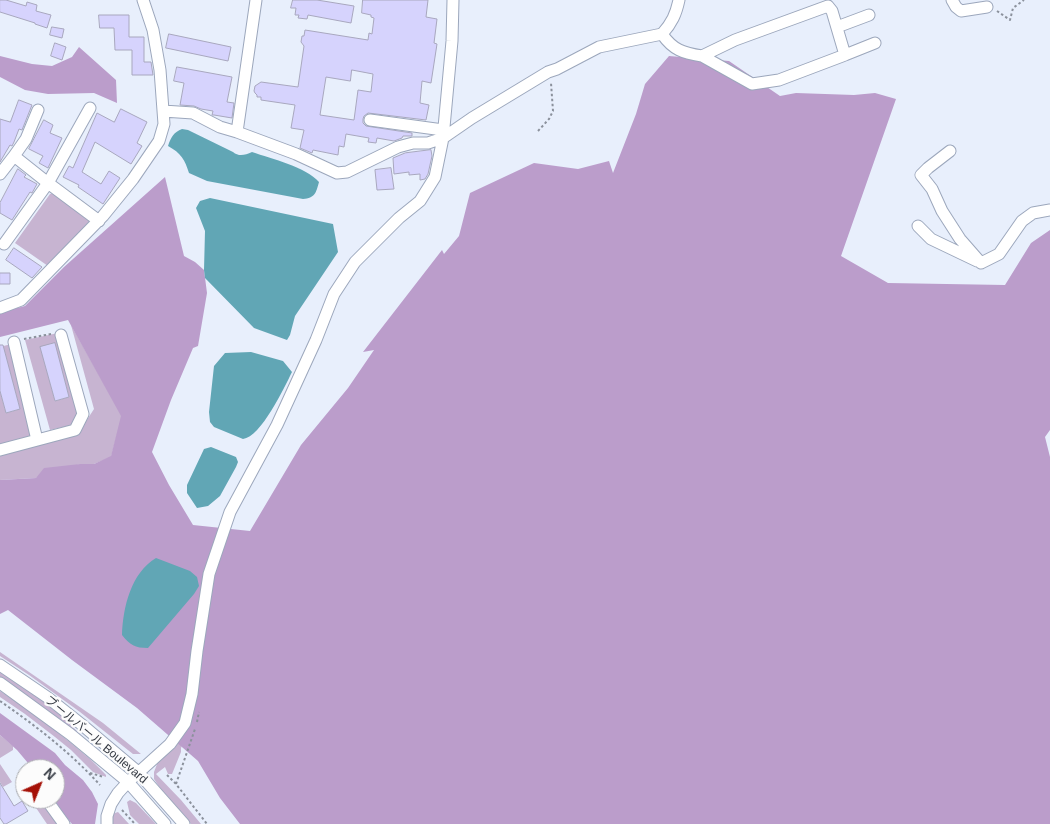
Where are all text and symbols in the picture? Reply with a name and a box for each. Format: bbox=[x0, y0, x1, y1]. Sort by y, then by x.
street label: ブールバール Boulevard bbox=[42, 693, 150, 787]
north arrow bbox=[15, 759, 65, 809]
text: N bbox=[41, 765, 59, 783]

